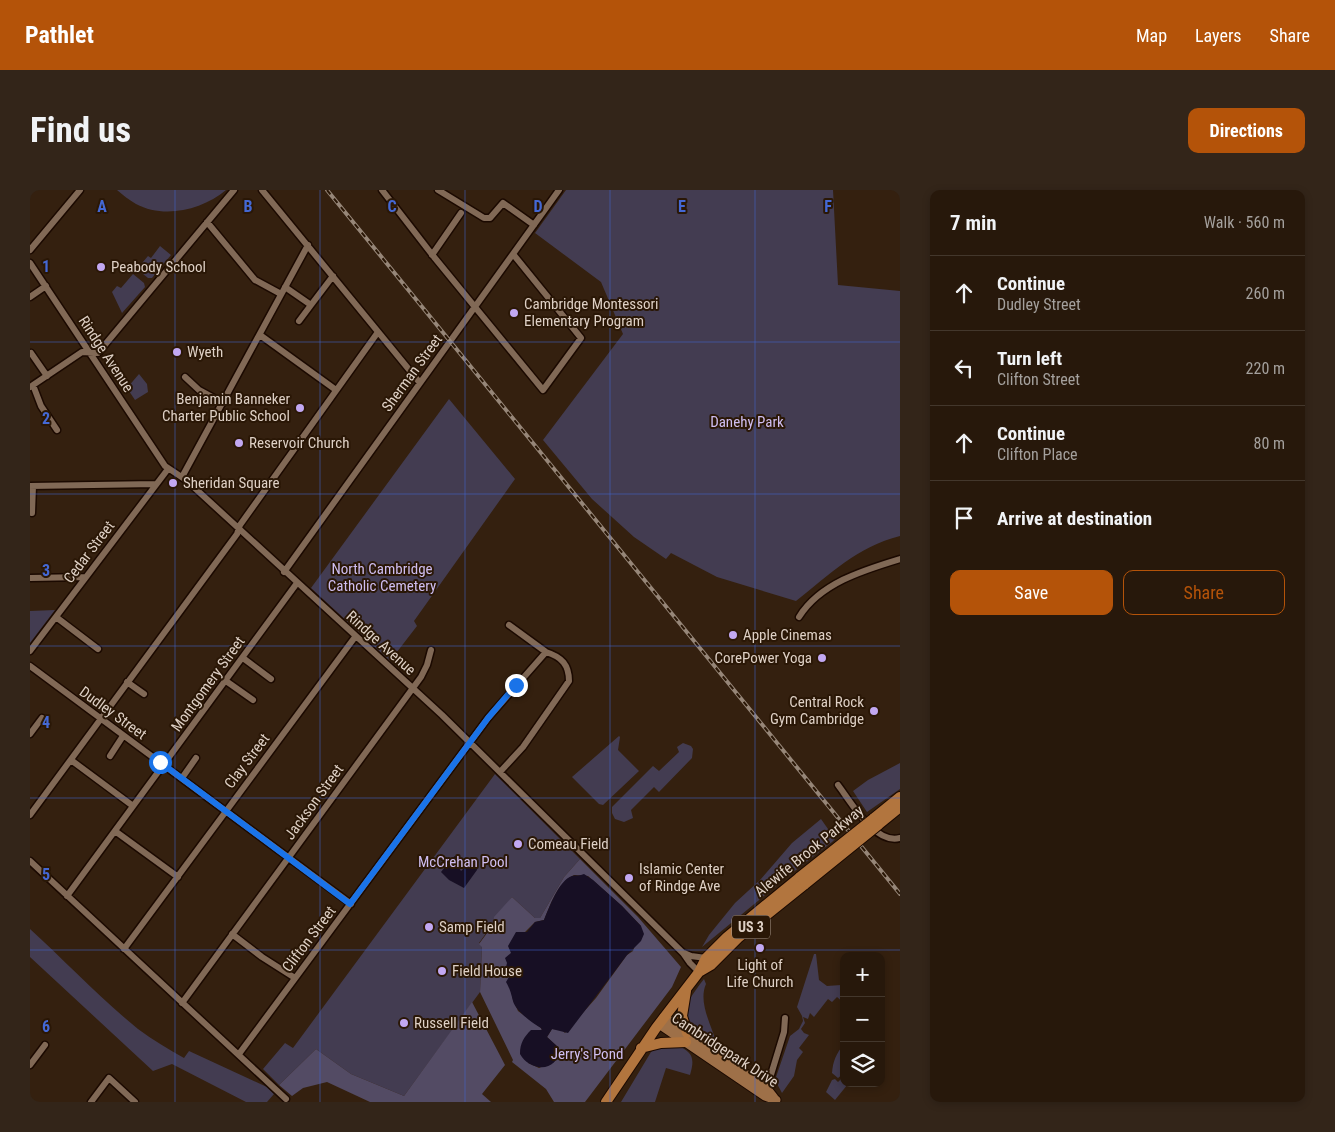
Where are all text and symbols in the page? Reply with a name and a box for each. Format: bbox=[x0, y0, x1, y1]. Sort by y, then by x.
text: Pathlet bbox=[25, 21, 94, 49]
text: Map bbox=[1136, 25, 1167, 46]
text: Layers bbox=[1195, 25, 1242, 46]
text: Share bbox=[1270, 25, 1310, 46]
button: Directions bbox=[1188, 108, 1305, 153]
text: Find us bbox=[30, 110, 131, 151]
text: A bbox=[97, 197, 107, 216]
text: B bbox=[244, 197, 253, 216]
text: C bbox=[387, 197, 397, 216]
text: D bbox=[533, 197, 543, 216]
text: E bbox=[678, 197, 686, 216]
text: F bbox=[824, 197, 832, 216]
text: 7 min bbox=[950, 211, 997, 235]
text: Walk · 560 m bbox=[1204, 213, 1285, 232]
text: 1 bbox=[42, 257, 50, 276]
place label: Peabody School bbox=[111, 258, 206, 276]
marker: Peabody School bbox=[95, 261, 107, 273]
text: Continue bbox=[997, 272, 1065, 295]
icon: ahead bbox=[950, 279, 978, 307]
text: 260 m bbox=[1246, 284, 1285, 303]
place label: Cambridge Montessori Elementary Program bbox=[524, 295, 659, 330]
text: Dudley Street bbox=[997, 295, 1081, 314]
marker: Cambridge Montessori Elementary Program bbox=[508, 307, 520, 319]
street label: Rindge Avenue bbox=[75, 313, 137, 395]
street label: Sherman Street bbox=[378, 331, 446, 415]
place label: Wyeth bbox=[187, 343, 223, 361]
marker: Wyeth bbox=[171, 346, 183, 358]
text: Turn left bbox=[997, 347, 1062, 370]
icon: left bbox=[950, 354, 978, 382]
text: 220 m bbox=[1246, 359, 1285, 378]
text: Clifton Street bbox=[997, 370, 1080, 389]
place label: Benjamin Banneker Charter Public School bbox=[162, 390, 290, 425]
marker: Benjamin Banneker Charter Public School bbox=[294, 402, 306, 414]
text: 2 bbox=[42, 409, 50, 428]
park label: Danehy Park bbox=[710, 413, 784, 431]
text: Continue bbox=[997, 422, 1065, 445]
icon: ahead bbox=[950, 429, 978, 457]
place label: Reservoir Church bbox=[249, 434, 349, 452]
text: 80 m bbox=[1253, 434, 1285, 453]
marker: Reservoir Church bbox=[233, 437, 245, 449]
text: Clifton Place bbox=[997, 445, 1078, 464]
place label: Sheridan Square bbox=[183, 474, 280, 492]
marker: Sheridan Square bbox=[167, 477, 179, 489]
icon: arrive bbox=[950, 504, 978, 532]
text: Arrive at destination bbox=[997, 507, 1152, 530]
street label: Cedar Street bbox=[60, 517, 118, 587]
park label: North Cambridge Catholic Cemetery bbox=[328, 560, 436, 595]
text: 3 bbox=[42, 561, 50, 580]
button: Save bbox=[950, 570, 1113, 615]
button: Share bbox=[1123, 570, 1285, 615]
street label: Rindge Avenue bbox=[343, 607, 419, 679]
place label: Apple Cinemas bbox=[743, 626, 832, 644]
marker: Apple Cinemas bbox=[727, 629, 739, 641]
street label: Montgomery Street bbox=[167, 633, 249, 735]
place label: CorePower Yoga bbox=[714, 649, 812, 667]
marker: CorePower Yoga bbox=[816, 652, 828, 664]
route end bbox=[505, 674, 528, 697]
street label: Dudley Street bbox=[76, 683, 150, 743]
place label: Central Rock Gym Cambridge bbox=[770, 693, 864, 728]
marker: Central Rock Gym Cambridge bbox=[868, 705, 880, 717]
text: 4 bbox=[42, 713, 50, 732]
street label: Clay Street bbox=[221, 730, 273, 792]
route start bbox=[149, 751, 172, 774]
street label: Jackson Street bbox=[281, 761, 347, 843]
street label: Alewife Brook Parkway bbox=[751, 802, 867, 900]
place label: Comeau Field bbox=[528, 835, 609, 853]
marker: Comeau Field bbox=[512, 838, 524, 850]
park label: McCrehan Pool bbox=[418, 853, 508, 871]
place label: Islamic Center of Rindge Ave bbox=[639, 860, 725, 895]
text: 5 bbox=[42, 865, 50, 884]
marker: Islamic Center of Rindge Ave bbox=[623, 872, 635, 884]
street label: Clifton Street bbox=[278, 903, 340, 975]
road number: US 3 bbox=[732, 916, 770, 939]
place label: Samp Field bbox=[439, 918, 505, 936]
marker: Samp Field bbox=[423, 921, 435, 933]
marker: Light of Life Church bbox=[754, 942, 766, 954]
map controls bbox=[840, 952, 885, 1087]
button: + bbox=[840, 952, 885, 997]
place label: Light of Life Church bbox=[726, 956, 794, 991]
place label: Field House bbox=[452, 962, 522, 980]
marker: Field House bbox=[436, 965, 448, 977]
button: − bbox=[840, 997, 885, 1042]
street label: Cambridgepark Drive bbox=[668, 1009, 782, 1091]
place label: Russell Field bbox=[414, 1014, 489, 1032]
text: 6 bbox=[42, 1017, 50, 1036]
marker: Russell Field bbox=[398, 1017, 410, 1029]
button: layers bbox=[840, 1042, 885, 1087]
park label: Jerry's Pond bbox=[551, 1045, 623, 1063]

